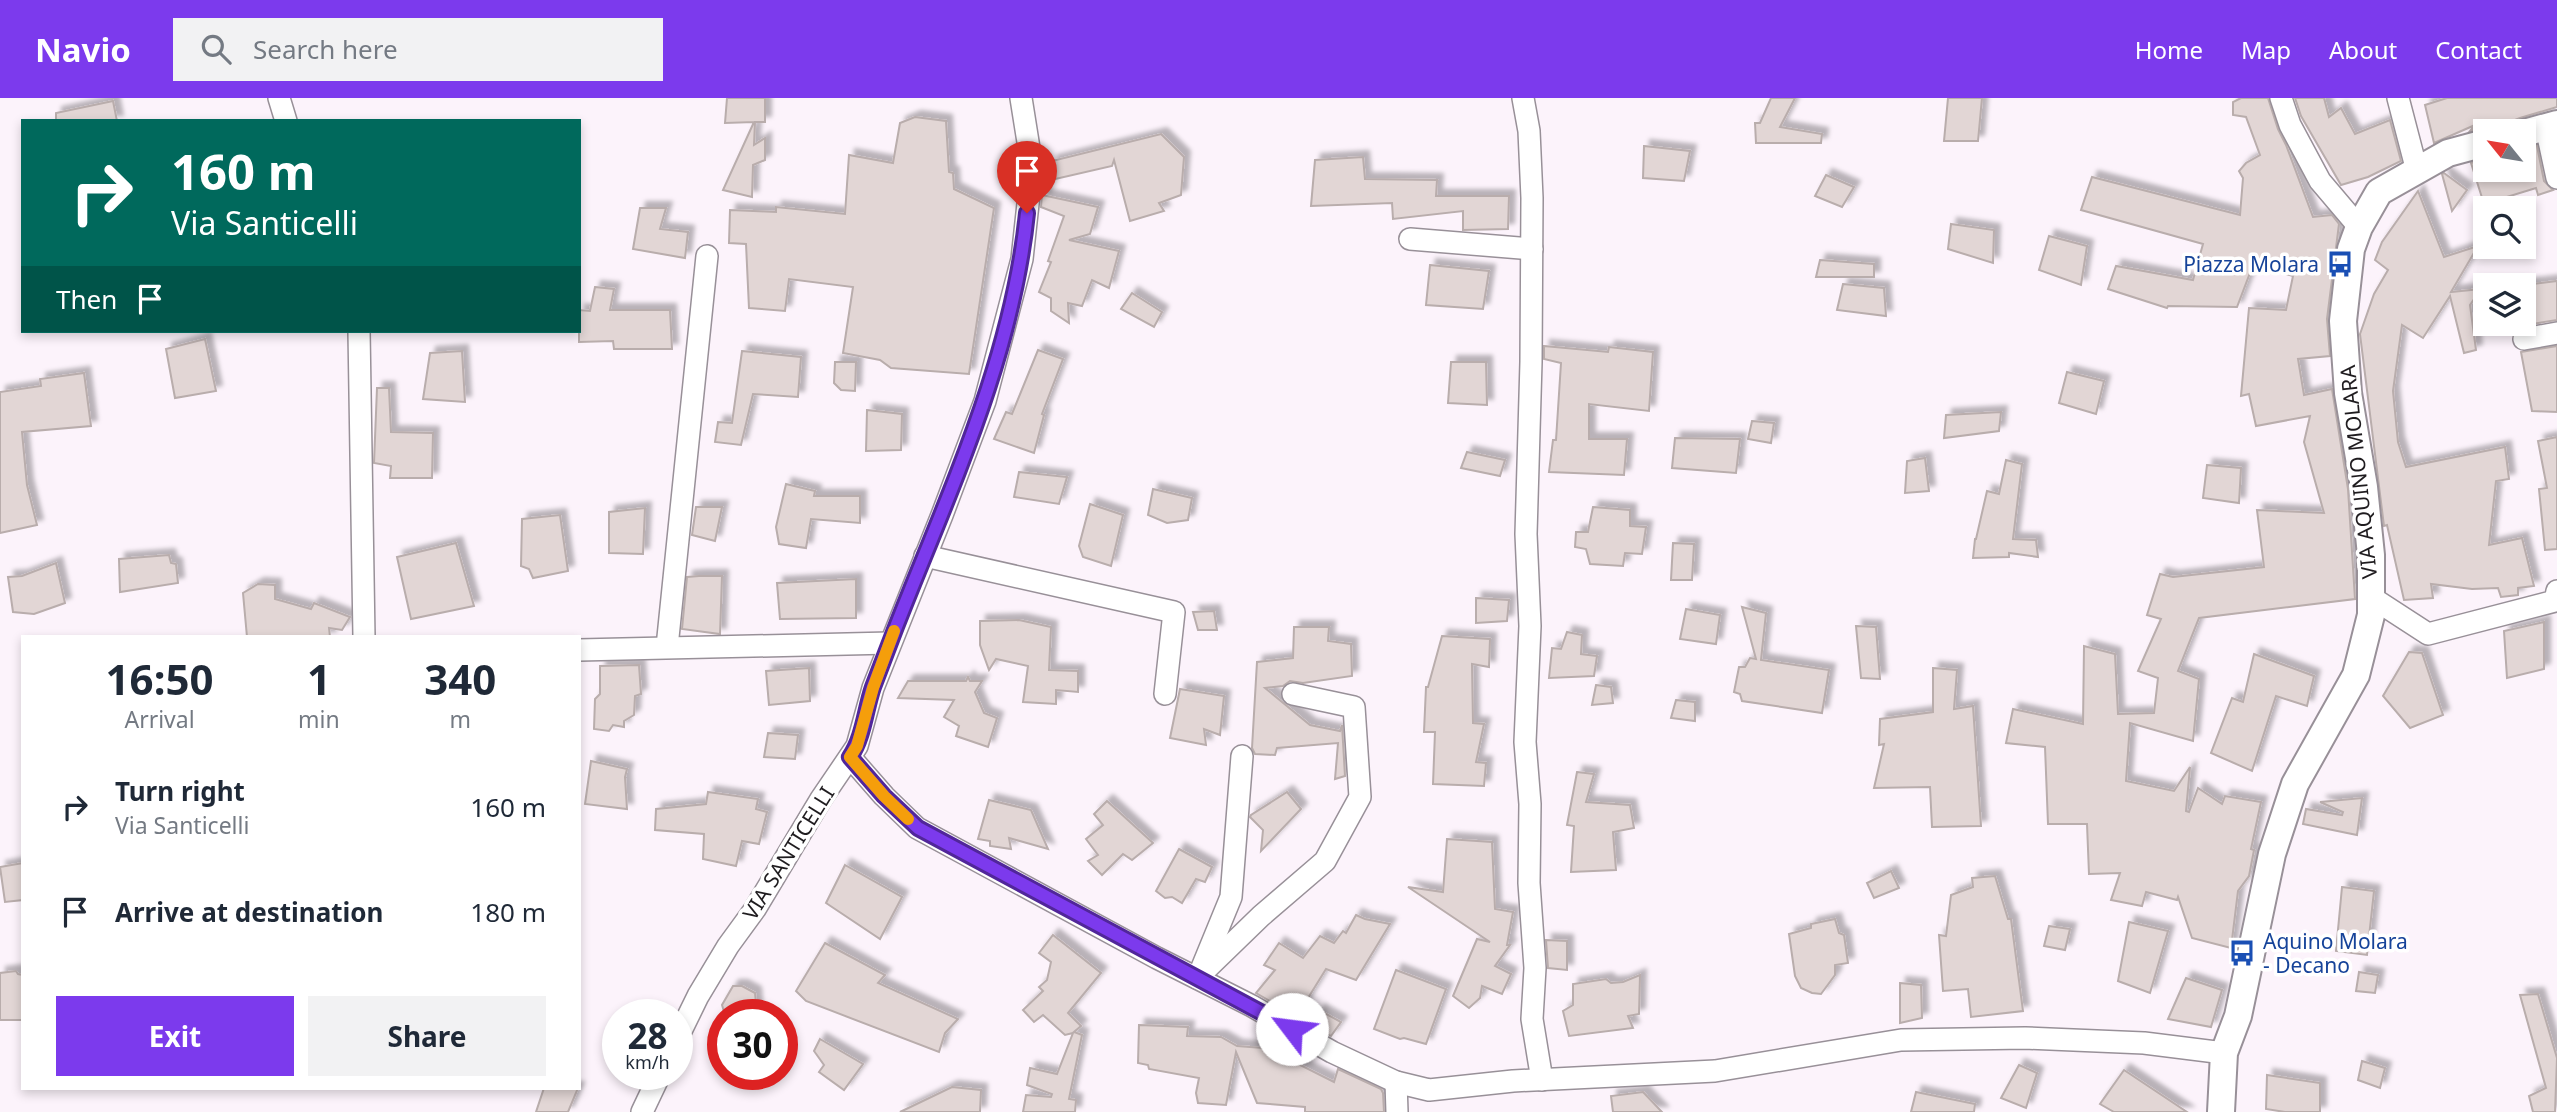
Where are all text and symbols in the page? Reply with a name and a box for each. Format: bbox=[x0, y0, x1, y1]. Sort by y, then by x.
search box bbox=[173, 18, 663, 81]
text: Navio bbox=[35, 27, 131, 72]
icon: search bbox=[197, 30, 235, 68]
text: Search here bbox=[253, 31, 398, 67]
text: Home bbox=[2135, 33, 2203, 66]
text: Map bbox=[2241, 33, 2291, 66]
text: About bbox=[2329, 33, 2397, 66]
text: Contact bbox=[2435, 33, 2522, 66]
north arrow bbox=[2473, 119, 2536, 182]
map controls bbox=[2473, 119, 2536, 336]
text: 160 m bbox=[171, 138, 316, 204]
pin bbox=[997, 141, 1057, 213]
icon: right bbox=[56, 147, 147, 238]
icon: arrive bbox=[1008, 152, 1046, 190]
button: search bbox=[2473, 196, 2536, 259]
text: Via Santicelli bbox=[171, 201, 358, 244]
bus stop icon: Piazza Molara bbox=[2325, 249, 2355, 279]
place label: Piazza Molara bbox=[2183, 250, 2319, 278]
button: layers bbox=[2473, 273, 2536, 336]
icon: arrive bbox=[131, 280, 169, 318]
text: Then bbox=[56, 281, 117, 317]
street label: VIA AQUINO MOLARA bbox=[2333, 363, 2383, 580]
text: 16:50 bbox=[106, 650, 213, 707]
text: 1 bbox=[307, 650, 331, 707]
text: 340 bbox=[424, 650, 496, 707]
text: Arrival bbox=[124, 703, 195, 735]
text: min bbox=[298, 703, 340, 735]
text: m bbox=[450, 703, 471, 735]
text: Turn right bbox=[115, 773, 245, 809]
street label: VIA SANTICELLI bbox=[736, 781, 840, 925]
icon: right bbox=[56, 788, 94, 826]
text: 160 m bbox=[470, 789, 546, 825]
text: Via Santicelli bbox=[115, 809, 249, 841]
icon: arrive bbox=[56, 893, 94, 931]
text: Arrive at destination bbox=[115, 894, 384, 930]
text: 180 m bbox=[470, 894, 546, 930]
place label: Aquino Molara - Decano bbox=[2263, 927, 2408, 979]
bus stop icon: Aquino Molara - Decano bbox=[2227, 938, 2257, 968]
position arrow bbox=[1255, 992, 1329, 1066]
button: Exit bbox=[56, 996, 294, 1076]
button: Share bbox=[308, 996, 546, 1076]
speed limit sign: 30 bbox=[707, 999, 798, 1090]
text: 28 bbox=[627, 1012, 668, 1059]
text: km/h bbox=[625, 1050, 670, 1074]

